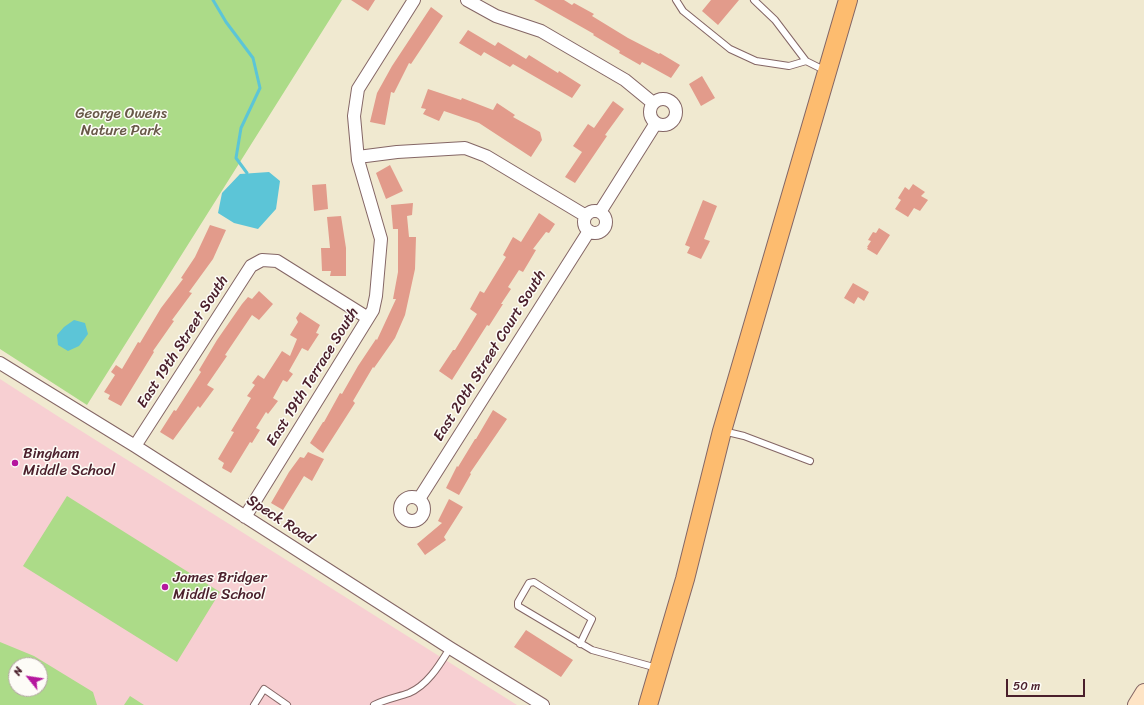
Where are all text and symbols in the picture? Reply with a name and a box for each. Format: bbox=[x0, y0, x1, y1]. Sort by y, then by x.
park label: George Owens Nature Park bbox=[75, 105, 167, 140]
street label: East 20th Street Court South bbox=[430, 267, 550, 445]
street label: East 19th Street South bbox=[133, 272, 233, 412]
street label: East 19th Terrace South bbox=[263, 304, 363, 450]
place label: Bingham Middle School bbox=[23, 445, 115, 480]
marker: Bingham Middle School bbox=[10, 458, 20, 468]
street label: Speck Road bbox=[243, 492, 317, 548]
place label: James Bridger Middle School bbox=[173, 569, 267, 604]
marker: James Bridger Middle School bbox=[160, 582, 170, 592]
north arrow bbox=[8, 657, 48, 697]
text: N bbox=[8, 663, 28, 679]
scale bar bbox=[1008, 671, 1087, 697]
text: 50 m bbox=[1013, 675, 1040, 697]

